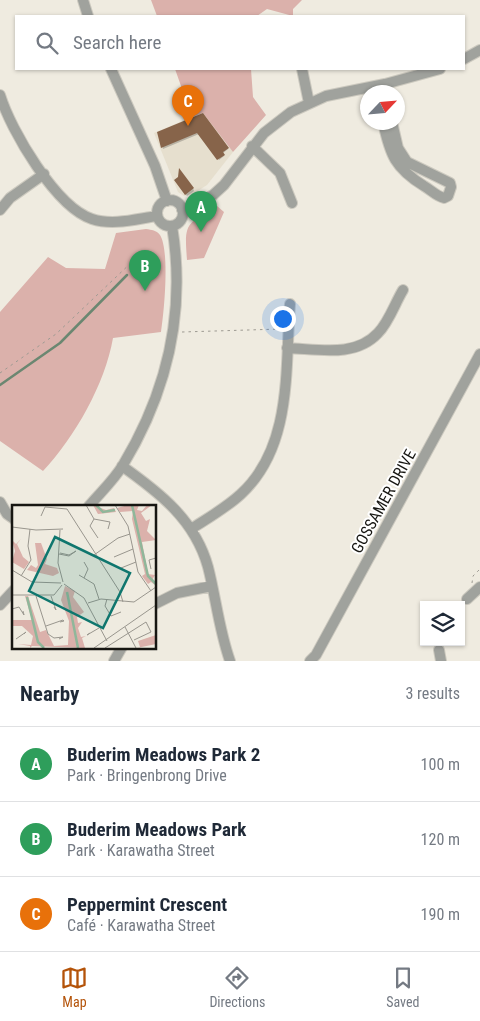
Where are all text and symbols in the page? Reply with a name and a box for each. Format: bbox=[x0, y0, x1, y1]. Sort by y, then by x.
search box bbox=[15, 15, 465, 70]
icon: search bbox=[33, 29, 61, 57]
text: Search here bbox=[73, 31, 161, 54]
pin: C bbox=[172, 85, 204, 126]
north arrow bbox=[360, 85, 405, 130]
pin: A bbox=[185, 191, 217, 232]
pin: B bbox=[129, 250, 161, 291]
your location bbox=[270, 306, 296, 332]
street label: GOSSAMER DRIVE bbox=[347, 446, 420, 556]
inset map bbox=[12, 505, 156, 648]
map controls bbox=[420, 601, 465, 646]
button: layers bbox=[420, 601, 465, 646]
text: Nearby bbox=[20, 682, 79, 706]
text: 3 results bbox=[405, 684, 460, 703]
text: Buderim Meadows Park 2 bbox=[67, 743, 260, 766]
text: A bbox=[31, 755, 41, 774]
text: 100 m bbox=[421, 755, 460, 774]
text: Park · Bringenbrong Drive bbox=[67, 766, 227, 785]
text: Buderim Meadows Park bbox=[67, 818, 246, 841]
text: B bbox=[32, 830, 40, 849]
text: 120 m bbox=[421, 830, 460, 849]
text: Park · Karawatha Street bbox=[67, 841, 215, 860]
text: Peppermint Crescent bbox=[67, 893, 227, 916]
text: C bbox=[31, 905, 41, 924]
text: 190 m bbox=[421, 905, 460, 924]
text: Café · Karawatha Street bbox=[67, 916, 215, 935]
tab: Map bbox=[60, 964, 88, 1010]
tab: Directions bbox=[209, 964, 265, 1010]
tab: Saved bbox=[386, 964, 420, 1010]

